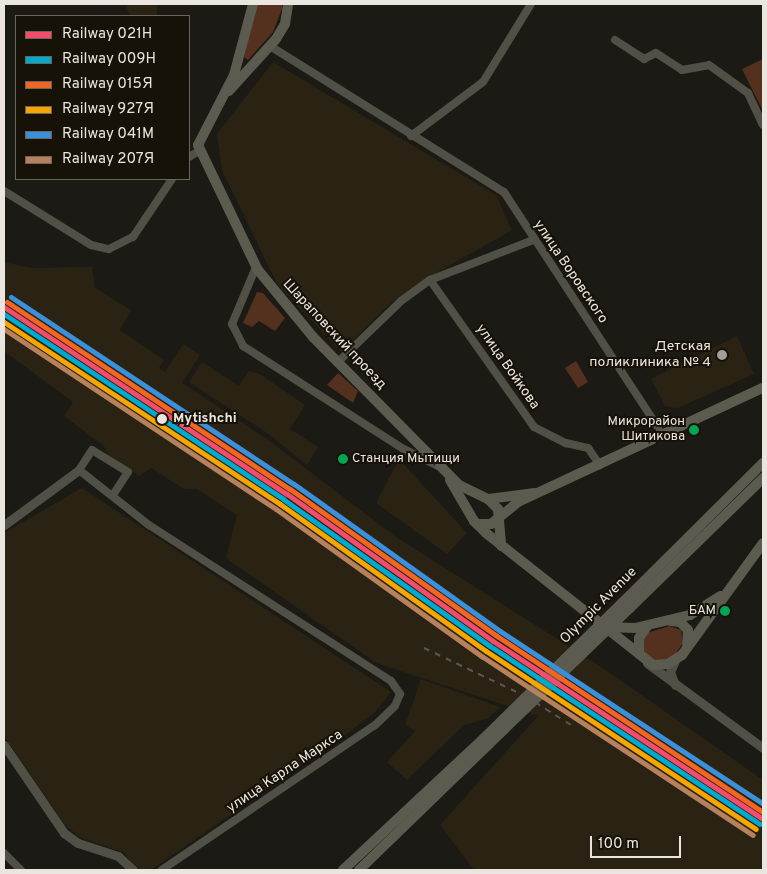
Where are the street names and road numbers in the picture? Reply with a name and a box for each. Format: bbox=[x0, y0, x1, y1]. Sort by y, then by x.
street label: улица Воровского bbox=[529, 217, 611, 327]
street label: Шараповский проезд bbox=[279, 276, 389, 394]
street label: улица Войкова bbox=[471, 321, 543, 413]
street label: Olympic Avenue bbox=[557, 564, 641, 648]
street label: улица Карла Маркса bbox=[224, 727, 346, 817]

